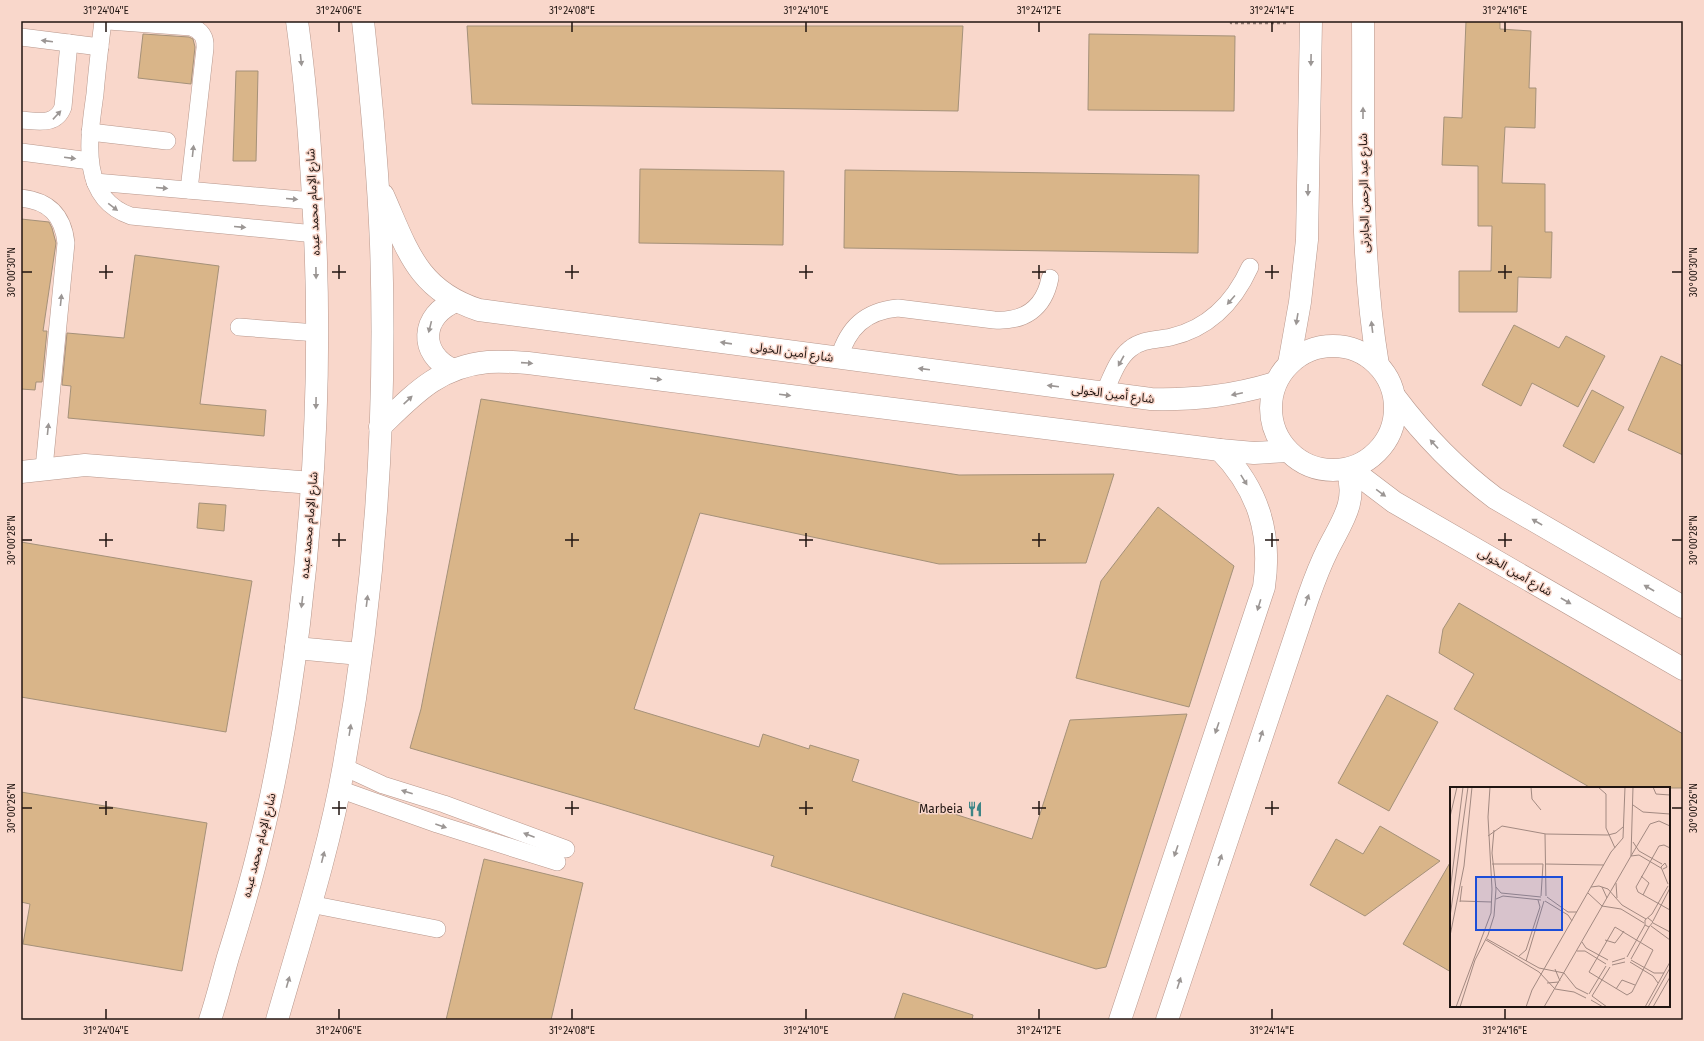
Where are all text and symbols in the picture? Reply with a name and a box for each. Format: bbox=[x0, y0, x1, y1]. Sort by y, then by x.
text: 31°24'04"E bbox=[83, 5, 129, 17]
text: 31°24'06"E bbox=[316, 5, 362, 17]
text: 31°24'08"E bbox=[549, 5, 595, 17]
text: 31°24'10"E bbox=[783, 5, 829, 17]
text: 31°24'12"E bbox=[1017, 5, 1061, 17]
text: 31°24'14"E bbox=[1250, 5, 1294, 17]
text: 31°24'16"E bbox=[1483, 5, 1527, 17]
one-way arrow bbox=[41, 38, 54, 44]
one-way arrow bbox=[298, 54, 304, 66]
one-way arrow bbox=[1307, 54, 1314, 66]
one-way arrow bbox=[1360, 106, 1366, 119]
one-way arrow bbox=[53, 110, 62, 120]
street label: شارع عبد الرحمن الجابرتى bbox=[1356, 133, 1374, 253]
one-way arrow bbox=[190, 145, 197, 157]
street label: شارع الإمام محمد عبده bbox=[303, 148, 325, 256]
one-way arrow bbox=[64, 155, 76, 162]
one-way arrow bbox=[156, 184, 168, 191]
one-way arrow bbox=[1305, 184, 1311, 197]
one-way arrow bbox=[286, 195, 298, 202]
one-way arrow bbox=[108, 203, 119, 211]
one-way arrow bbox=[234, 223, 246, 230]
text: 30°00'30"N bbox=[6, 247, 18, 297]
text: 30°00'30"N bbox=[1688, 247, 1700, 297]
one-way arrow bbox=[313, 267, 320, 279]
one-way arrow bbox=[57, 294, 64, 306]
one-way arrow bbox=[1226, 295, 1235, 305]
one-way arrow bbox=[1294, 313, 1300, 325]
one-way arrow bbox=[426, 321, 432, 333]
one-way arrow bbox=[1369, 321, 1375, 333]
street label: شارع أمين الخولى bbox=[749, 339, 834, 367]
one-way arrow bbox=[720, 340, 732, 346]
one-way arrow bbox=[1117, 355, 1124, 366]
one-way arrow bbox=[521, 360, 534, 366]
one-way arrow bbox=[918, 366, 930, 372]
one-way arrow bbox=[650, 376, 663, 382]
street label: شارع أمين الخولى bbox=[1071, 381, 1155, 408]
one-way arrow bbox=[1047, 383, 1059, 389]
one-way arrow bbox=[1231, 391, 1244, 397]
one-way arrow bbox=[779, 392, 792, 398]
one-way arrow bbox=[403, 395, 413, 405]
one-way arrow bbox=[313, 397, 319, 410]
one-way arrow bbox=[45, 423, 51, 436]
one-way arrow bbox=[1429, 439, 1438, 450]
street label: شارع الإمام محمد عبده bbox=[297, 471, 323, 579]
one-way arrow bbox=[1241, 474, 1248, 486]
one-way arrow bbox=[1376, 489, 1387, 497]
text: 30°00'28"N bbox=[6, 515, 18, 565]
text: 30°00'28"N bbox=[1688, 515, 1700, 565]
one-way arrow bbox=[1531, 519, 1543, 526]
street label: شارع أمين الخولى bbox=[1474, 545, 1555, 601]
one-way arrow bbox=[1643, 584, 1655, 591]
one-way arrow bbox=[1304, 593, 1310, 605]
one-way arrow bbox=[363, 595, 370, 607]
one-way arrow bbox=[299, 596, 305, 609]
one-way arrow bbox=[1560, 598, 1572, 605]
one-way arrow bbox=[1256, 599, 1262, 611]
one-way arrow bbox=[1214, 723, 1220, 735]
one-way arrow bbox=[347, 724, 353, 736]
one-way arrow bbox=[1259, 730, 1265, 742]
text: 30°00'26"N bbox=[6, 783, 18, 833]
text: 30°00'26"N bbox=[1688, 783, 1700, 833]
inset map bbox=[1450, 787, 1670, 1007]
one-way arrow bbox=[400, 789, 412, 795]
street label: شارع الإمام محمد عبده bbox=[239, 791, 281, 899]
restaurant icon: Marbeia bbox=[966, 800, 984, 818]
place label: Marbeia bbox=[919, 802, 963, 816]
one-way arrow bbox=[435, 823, 447, 829]
one-way arrow bbox=[523, 832, 535, 838]
one-way arrow bbox=[1173, 846, 1179, 858]
one-way arrow bbox=[321, 851, 327, 864]
one-way arrow bbox=[1217, 853, 1223, 865]
one-way arrow bbox=[285, 976, 291, 988]
one-way arrow bbox=[1176, 977, 1182, 989]
text: 31°24'04"E bbox=[83, 1025, 129, 1037]
text: 31°24'06"E bbox=[316, 1025, 362, 1037]
text: 31°24'08"E bbox=[549, 1025, 595, 1037]
text: 31°24'10"E bbox=[783, 1025, 829, 1037]
text: 31°24'12"E bbox=[1017, 1025, 1061, 1037]
text: 31°24'14"E bbox=[1250, 1025, 1294, 1037]
text: 31°24'16"E bbox=[1483, 1025, 1527, 1037]

